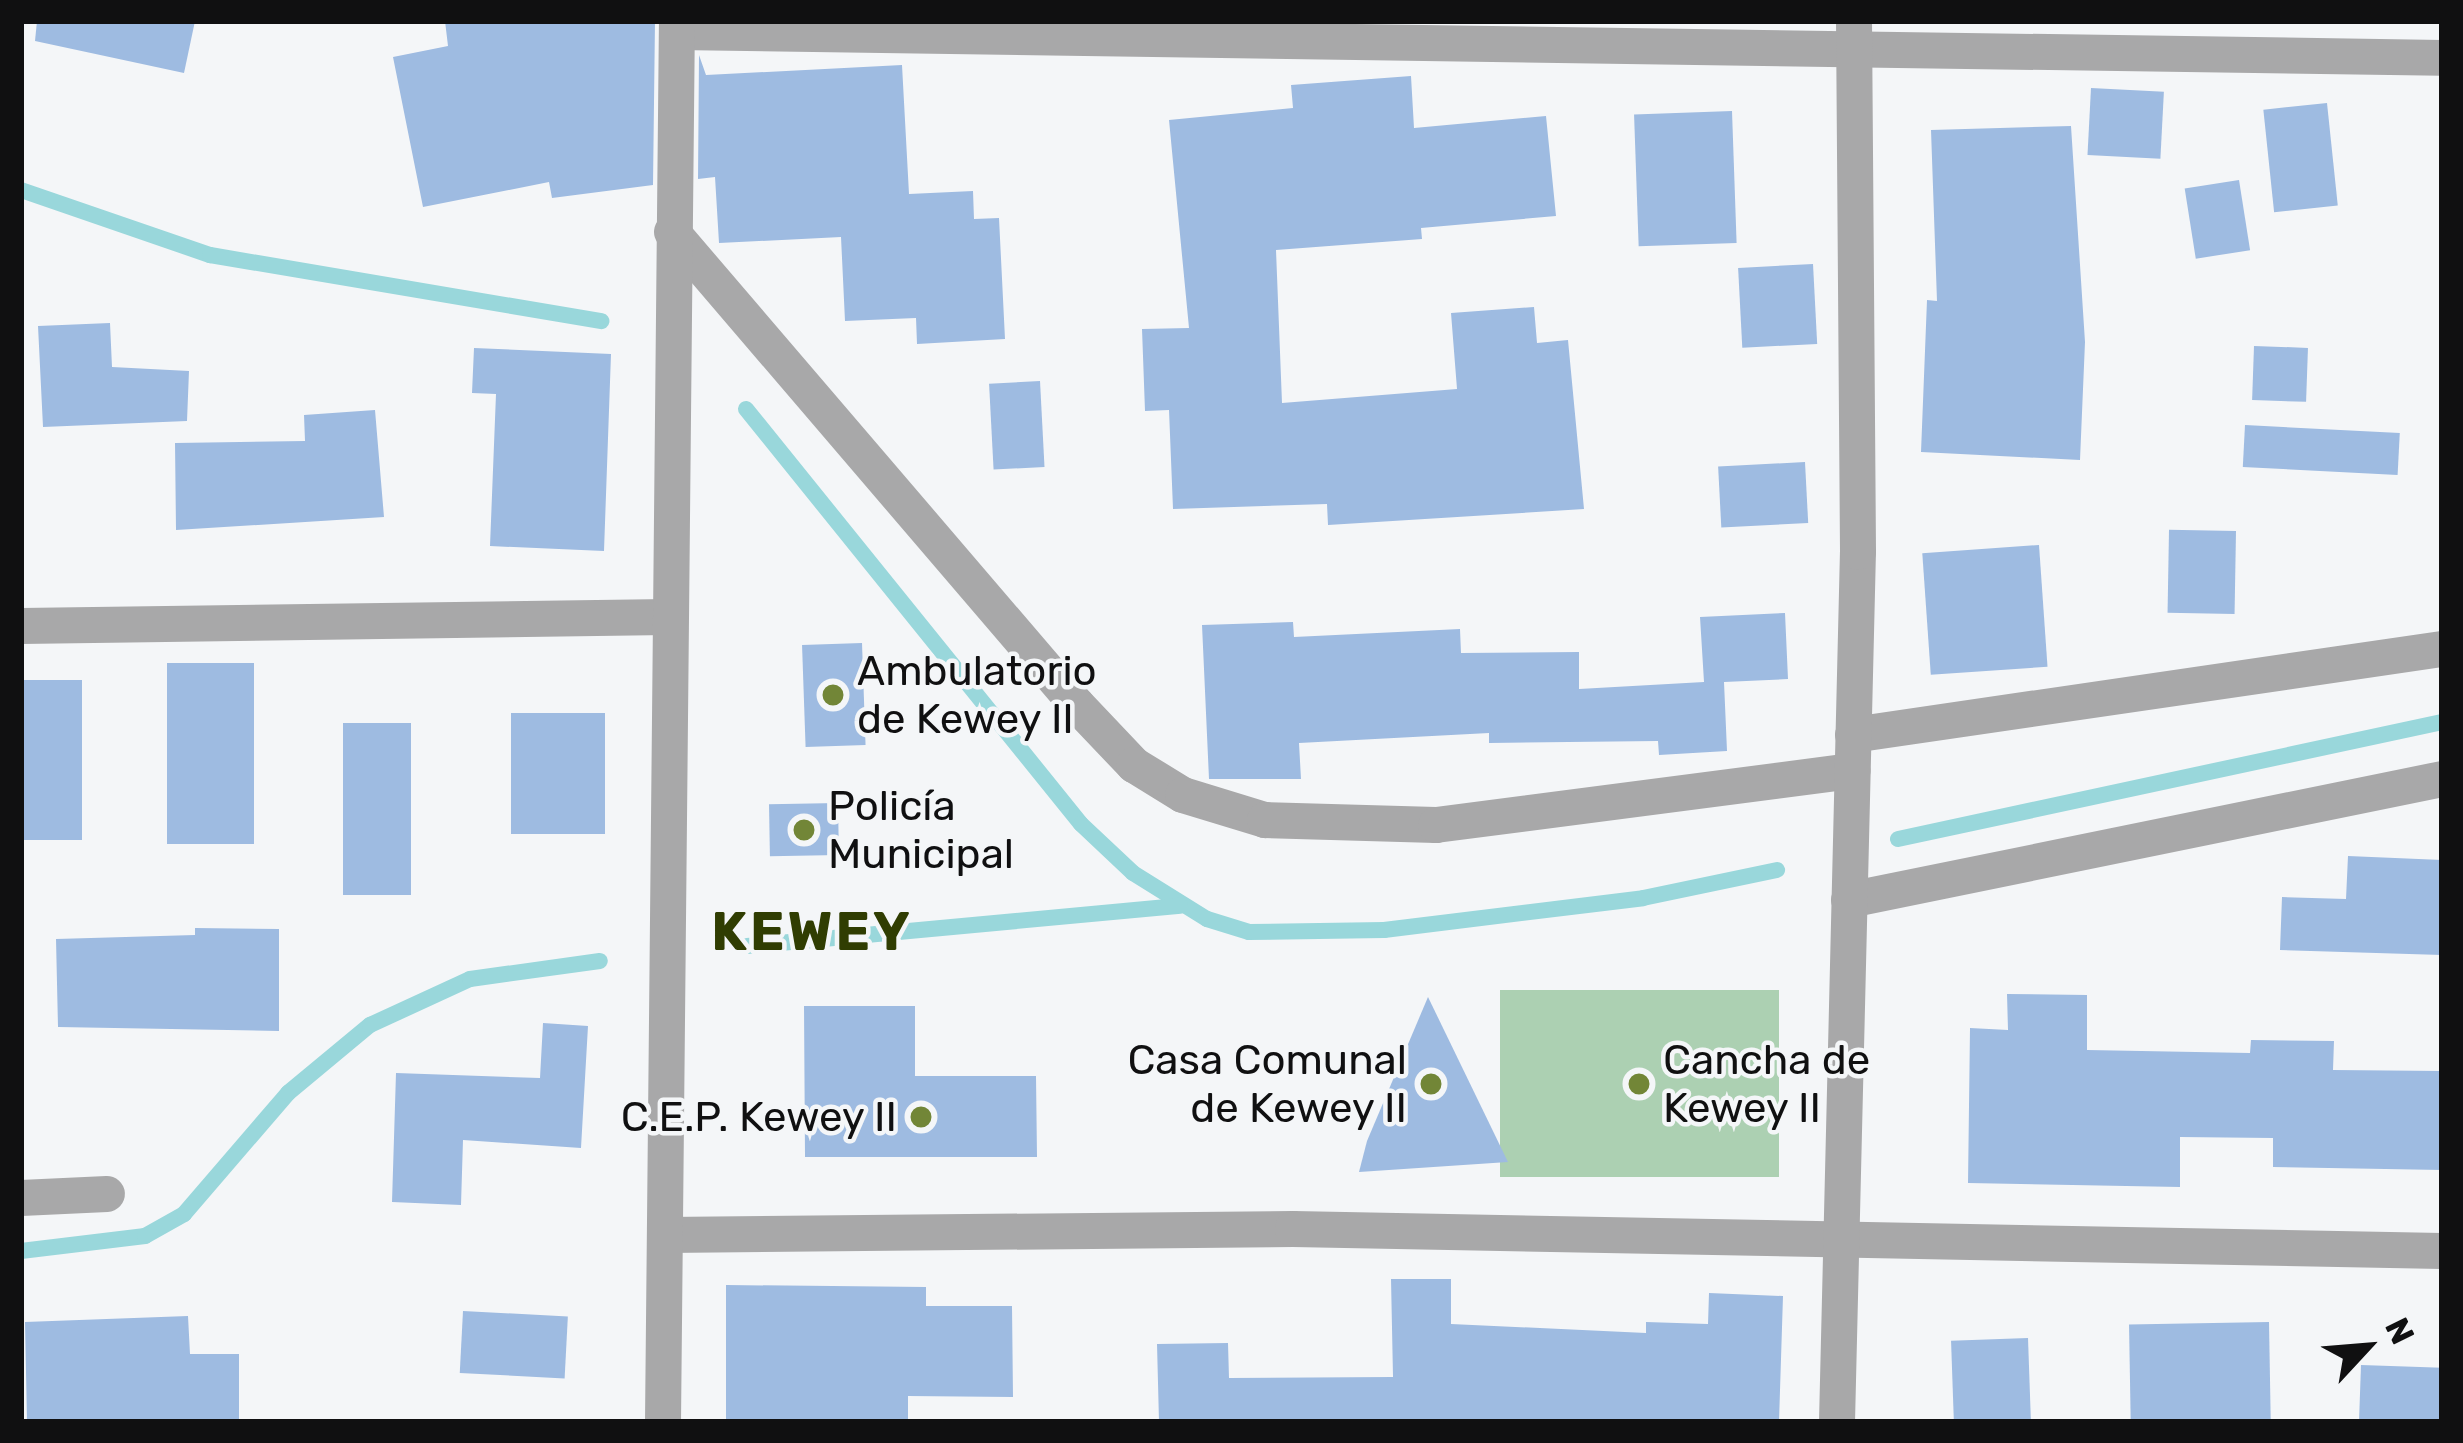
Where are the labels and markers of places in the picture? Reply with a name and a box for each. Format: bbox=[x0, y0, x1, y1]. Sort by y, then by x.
place label: Ambulatorio de Kewey II bbox=[857, 646, 1097, 744]
marker: Ambulatorio de Kewey II bbox=[820, 682, 846, 708]
place label: Policía Municipal bbox=[828, 781, 1014, 880]
marker: Policía Municipal bbox=[791, 817, 817, 843]
place label: Casa Comunal de Kewey II bbox=[1127, 1035, 1407, 1134]
place label: Cancha de Kewey II bbox=[1663, 1035, 1870, 1134]
marker: Casa Comunal de Kewey II bbox=[1418, 1071, 1444, 1097]
marker: Cancha de Kewey II bbox=[1626, 1071, 1652, 1097]
place label: C.E.P. Kewey II bbox=[620, 1092, 897, 1142]
marker: C.E.P. Kewey II bbox=[908, 1104, 934, 1130]

